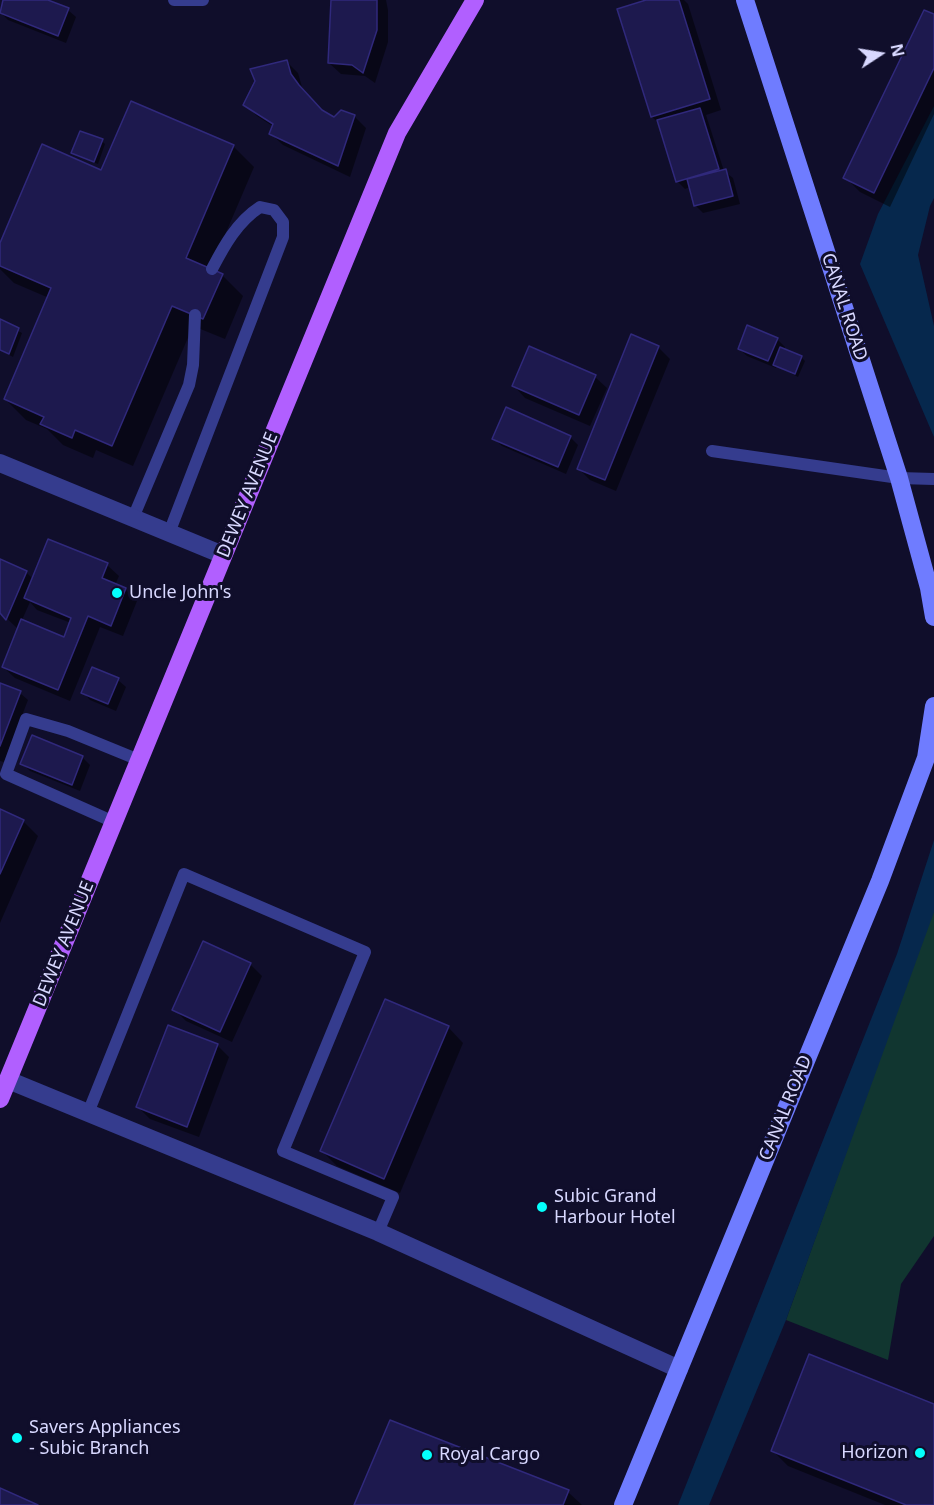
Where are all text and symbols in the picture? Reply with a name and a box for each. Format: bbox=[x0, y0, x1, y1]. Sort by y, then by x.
north arrow bbox=[850, 24, 910, 84]
text: N bbox=[885, 42, 910, 59]
street label: CANAL ROAD bbox=[816, 251, 872, 363]
street label: DEWEY AVENUE bbox=[213, 429, 283, 561]
place label: Uncle John's bbox=[129, 582, 231, 604]
marker: Uncle John's bbox=[110, 586, 124, 600]
street label: DEWEY AVENUE bbox=[29, 878, 99, 1010]
street label: CANAL ROAD bbox=[755, 1052, 817, 1164]
place label: Subic Grand Harbour Hotel bbox=[554, 1186, 676, 1228]
marker: Subic Grand Harbour Hotel bbox=[535, 1200, 549, 1214]
place label: Savers Appliances - Subic Branch bbox=[29, 1417, 181, 1460]
marker: Savers Appliances - Subic Branch bbox=[10, 1431, 24, 1445]
place label: Horizon bbox=[841, 1442, 908, 1464]
place label: Royal Cargo bbox=[439, 1444, 540, 1466]
marker: Horizon bbox=[913, 1446, 927, 1460]
marker: Royal Cargo bbox=[420, 1448, 434, 1462]

